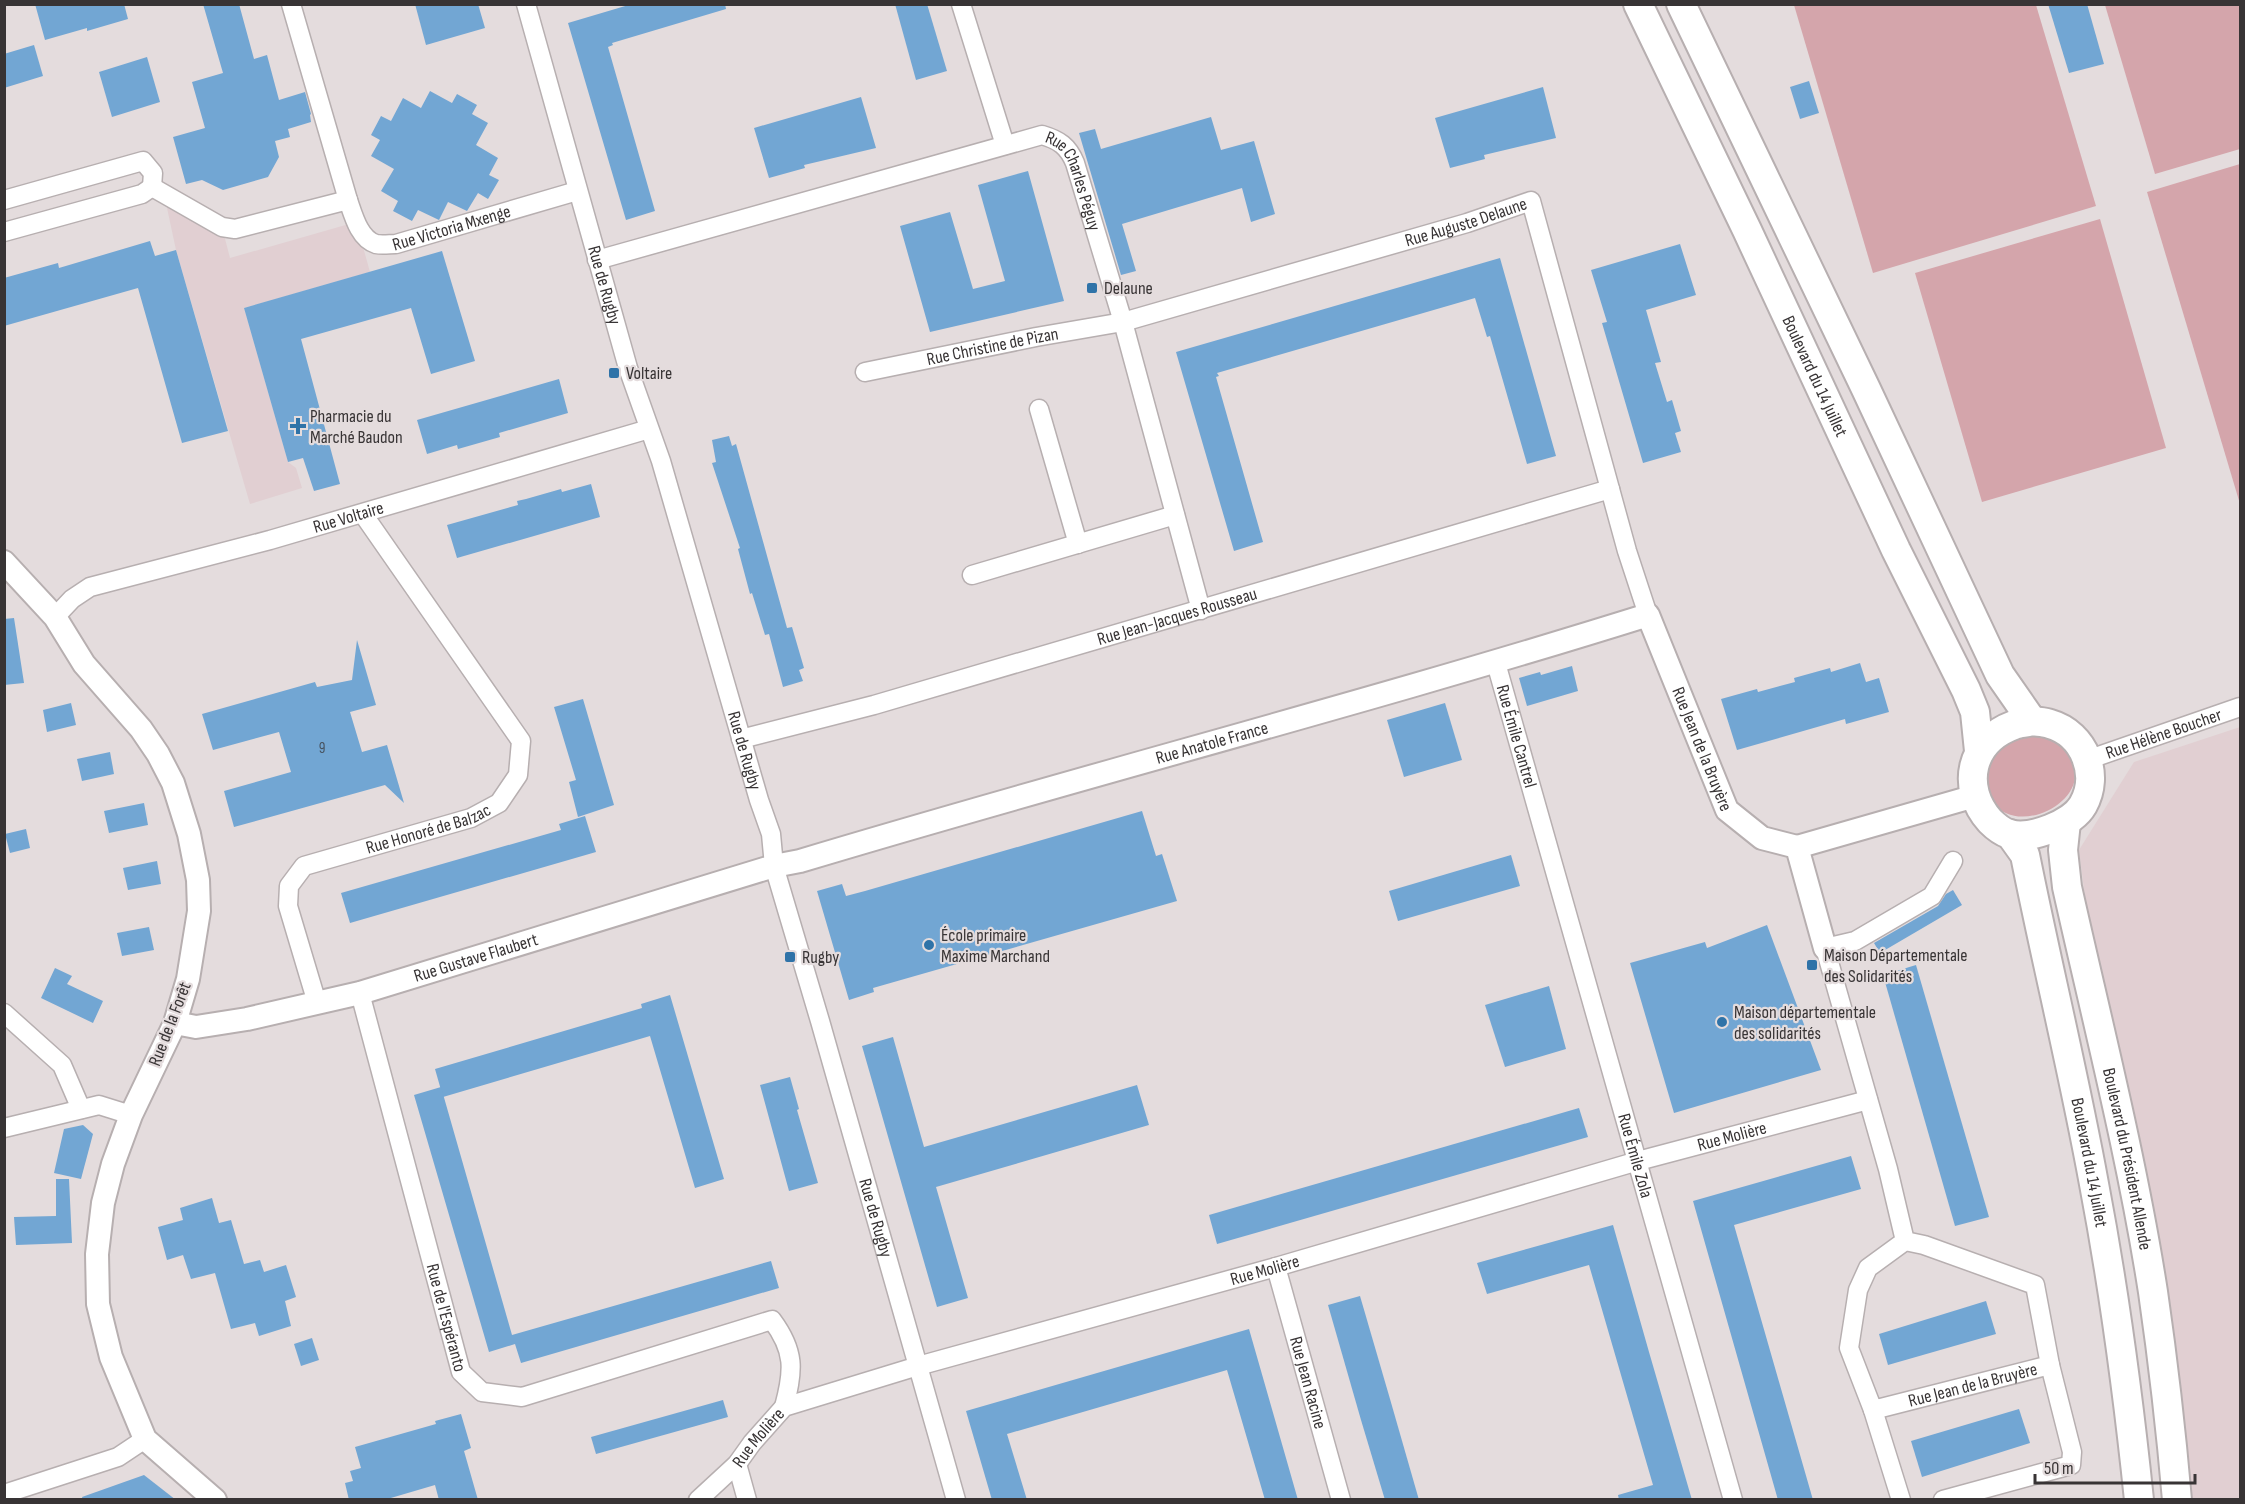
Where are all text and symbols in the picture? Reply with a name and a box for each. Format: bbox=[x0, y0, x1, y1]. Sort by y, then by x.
street label: Rue Charles Péguy bbox=[1042, 126, 1105, 233]
street label: Rue Auguste Delaune bbox=[1402, 193, 1530, 251]
street label: Rue Victoria Mxenge bbox=[390, 201, 513, 255]
street label: Rue de Rugby bbox=[584, 243, 626, 327]
place label: Delaune bbox=[1104, 278, 1153, 299]
marker: Delaune bbox=[1085, 281, 1099, 295]
street label: Boulevard du 14 Juillet bbox=[1778, 312, 1852, 440]
street label: Rue Christine de Pizan bbox=[925, 323, 1060, 370]
place label: Voltaire bbox=[626, 363, 672, 384]
marker: Voltaire bbox=[607, 366, 621, 380]
place label: Pharmacie du Marché Baudon bbox=[310, 406, 403, 448]
marker: Pharmacie du Marché Baudon bbox=[291, 419, 305, 433]
street label: Rue Voltaire bbox=[311, 497, 386, 537]
street label: Rue Jean-Jacques Rousseau bbox=[1095, 583, 1259, 649]
street label: Rue Émile Cantrel bbox=[1492, 682, 1541, 790]
street label: Rue Jean de la Bruyère bbox=[1668, 684, 1737, 814]
street label: Rue Hélène Boucher bbox=[2103, 704, 2224, 763]
street label: Rue de Rugby bbox=[723, 709, 766, 792]
street label: Rue Anatole France bbox=[1153, 717, 1270, 768]
house number: 9 bbox=[319, 739, 325, 758]
street label: Rue Honoré de Balzac bbox=[364, 799, 494, 858]
place label: École primaire Maxime Marchand bbox=[941, 925, 1050, 967]
street label: Rue Gustave Flaubert bbox=[411, 928, 541, 986]
marker: École primaire Maxime Marchand bbox=[922, 938, 936, 952]
place label: Maison Départementale des Solidarités bbox=[1824, 945, 1967, 987]
place label: Rugby bbox=[802, 947, 839, 968]
marker: Rugby bbox=[783, 950, 797, 964]
marker: Maison Départementale des Solidarités bbox=[1805, 958, 1819, 972]
street label: Rue de la Forêt bbox=[144, 979, 196, 1069]
place label: Maison départementale des solidarités bbox=[1734, 1002, 1876, 1044]
marker: Maison départementale des solidarités bbox=[1715, 1015, 1729, 1029]
street label: Boulevard du Président Allende bbox=[2098, 1066, 2156, 1252]
street label: Boulevard du 14 Juillet bbox=[2067, 1096, 2112, 1229]
street label: Rue Émile Zola bbox=[1614, 1111, 1657, 1200]
street label: Rue Molière bbox=[1695, 1117, 1769, 1155]
street label: Rue de Rugby bbox=[855, 1176, 897, 1260]
street label: Rue Molière bbox=[1228, 1250, 1302, 1290]
street label: Rue de l'Espéranto bbox=[422, 1261, 471, 1374]
street label: Rue Jean Racine bbox=[1285, 1334, 1331, 1431]
street label: Rue Jean de la Bruyère bbox=[1906, 1358, 2039, 1411]
street label: Rue Molière bbox=[728, 1404, 789, 1471]
scale bar bbox=[2035, 1447, 2196, 1485]
text: 50 m bbox=[2044, 1458, 2074, 1479]

